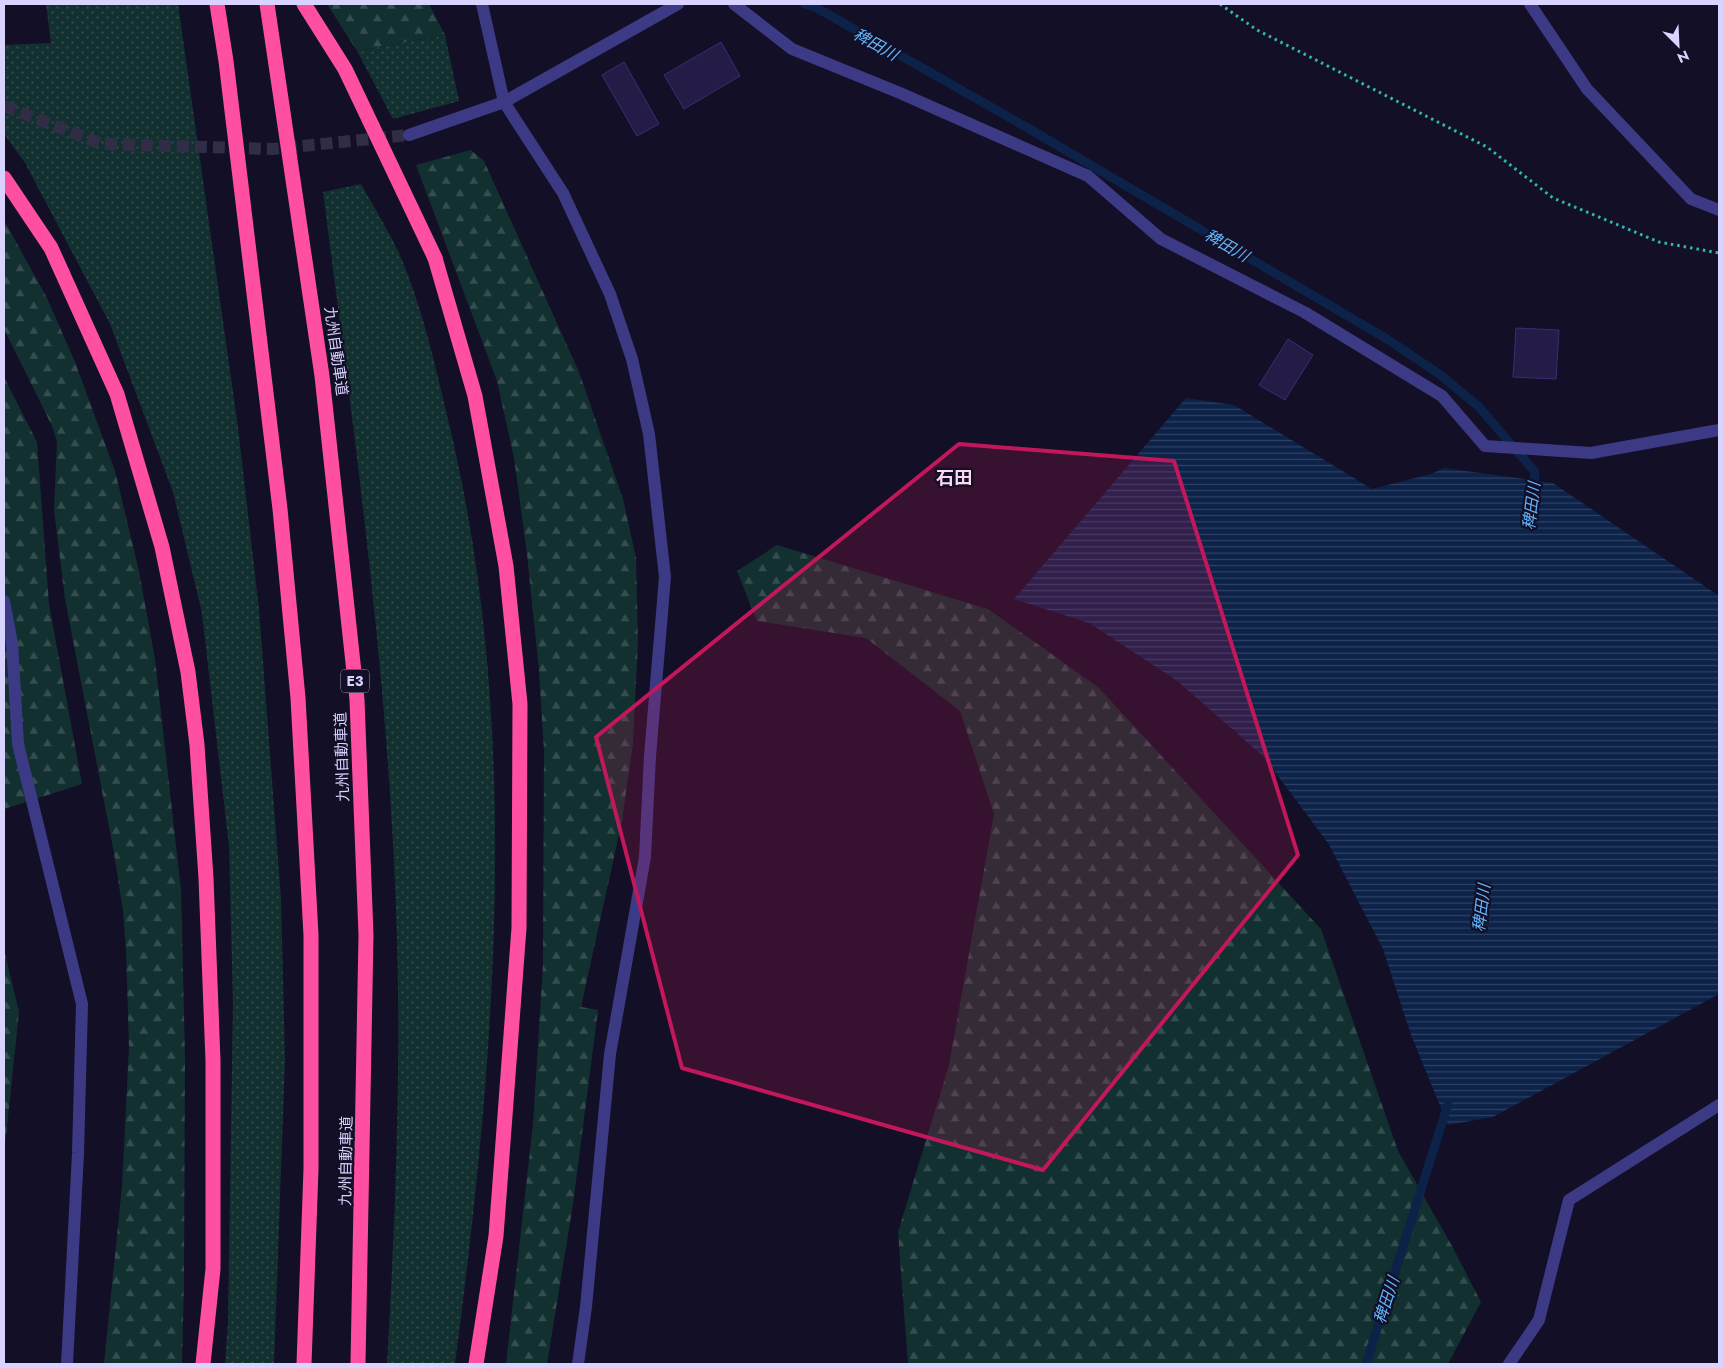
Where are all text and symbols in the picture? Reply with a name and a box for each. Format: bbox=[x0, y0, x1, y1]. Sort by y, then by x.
north arrow bbox=[1653, 20, 1703, 70]
water label: 稗田川 bbox=[849, 23, 904, 67]
text: N bbox=[1674, 45, 1692, 68]
water label: 稗田川 bbox=[1200, 223, 1255, 268]
street label: 九州自動車道 bbox=[319, 305, 353, 397]
district label: 石田 bbox=[936, 465, 972, 491]
water label: 稗田川 bbox=[1517, 479, 1546, 531]
road number: E3 bbox=[341, 669, 369, 692]
street label: 九州自動車道 bbox=[329, 712, 355, 802]
water label: 稗田川 bbox=[1467, 881, 1496, 933]
street label: 九州自動車道 bbox=[334, 1116, 358, 1206]
water label: 稗田川 bbox=[1368, 1272, 1405, 1327]

